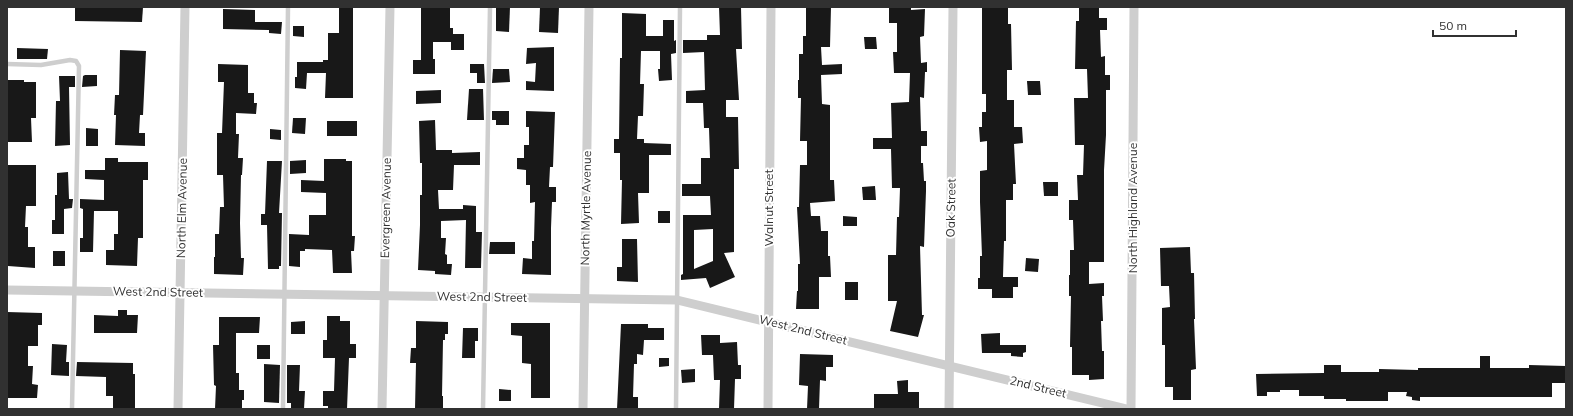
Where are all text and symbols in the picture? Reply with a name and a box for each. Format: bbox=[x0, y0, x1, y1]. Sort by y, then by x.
scale bar bbox=[1433, 12, 1516, 38]
text: 50 m bbox=[1439, 18, 1467, 33]
street label: North Highland Avenue bbox=[1125, 143, 1140, 273]
street label: North Myrtle Avenue bbox=[577, 151, 594, 265]
street label: North Elm Avenue bbox=[173, 158, 190, 258]
street label: Evergreen Avenue bbox=[377, 158, 394, 258]
street label: Walnut Street bbox=[761, 169, 776, 247]
street label: Oak Street bbox=[942, 178, 959, 238]
street label: West 2nd Street bbox=[113, 283, 203, 300]
street label: West 2nd Street bbox=[437, 288, 527, 305]
street label: West 2nd Street bbox=[758, 311, 849, 348]
street label: 2nd Street bbox=[1008, 372, 1068, 401]

